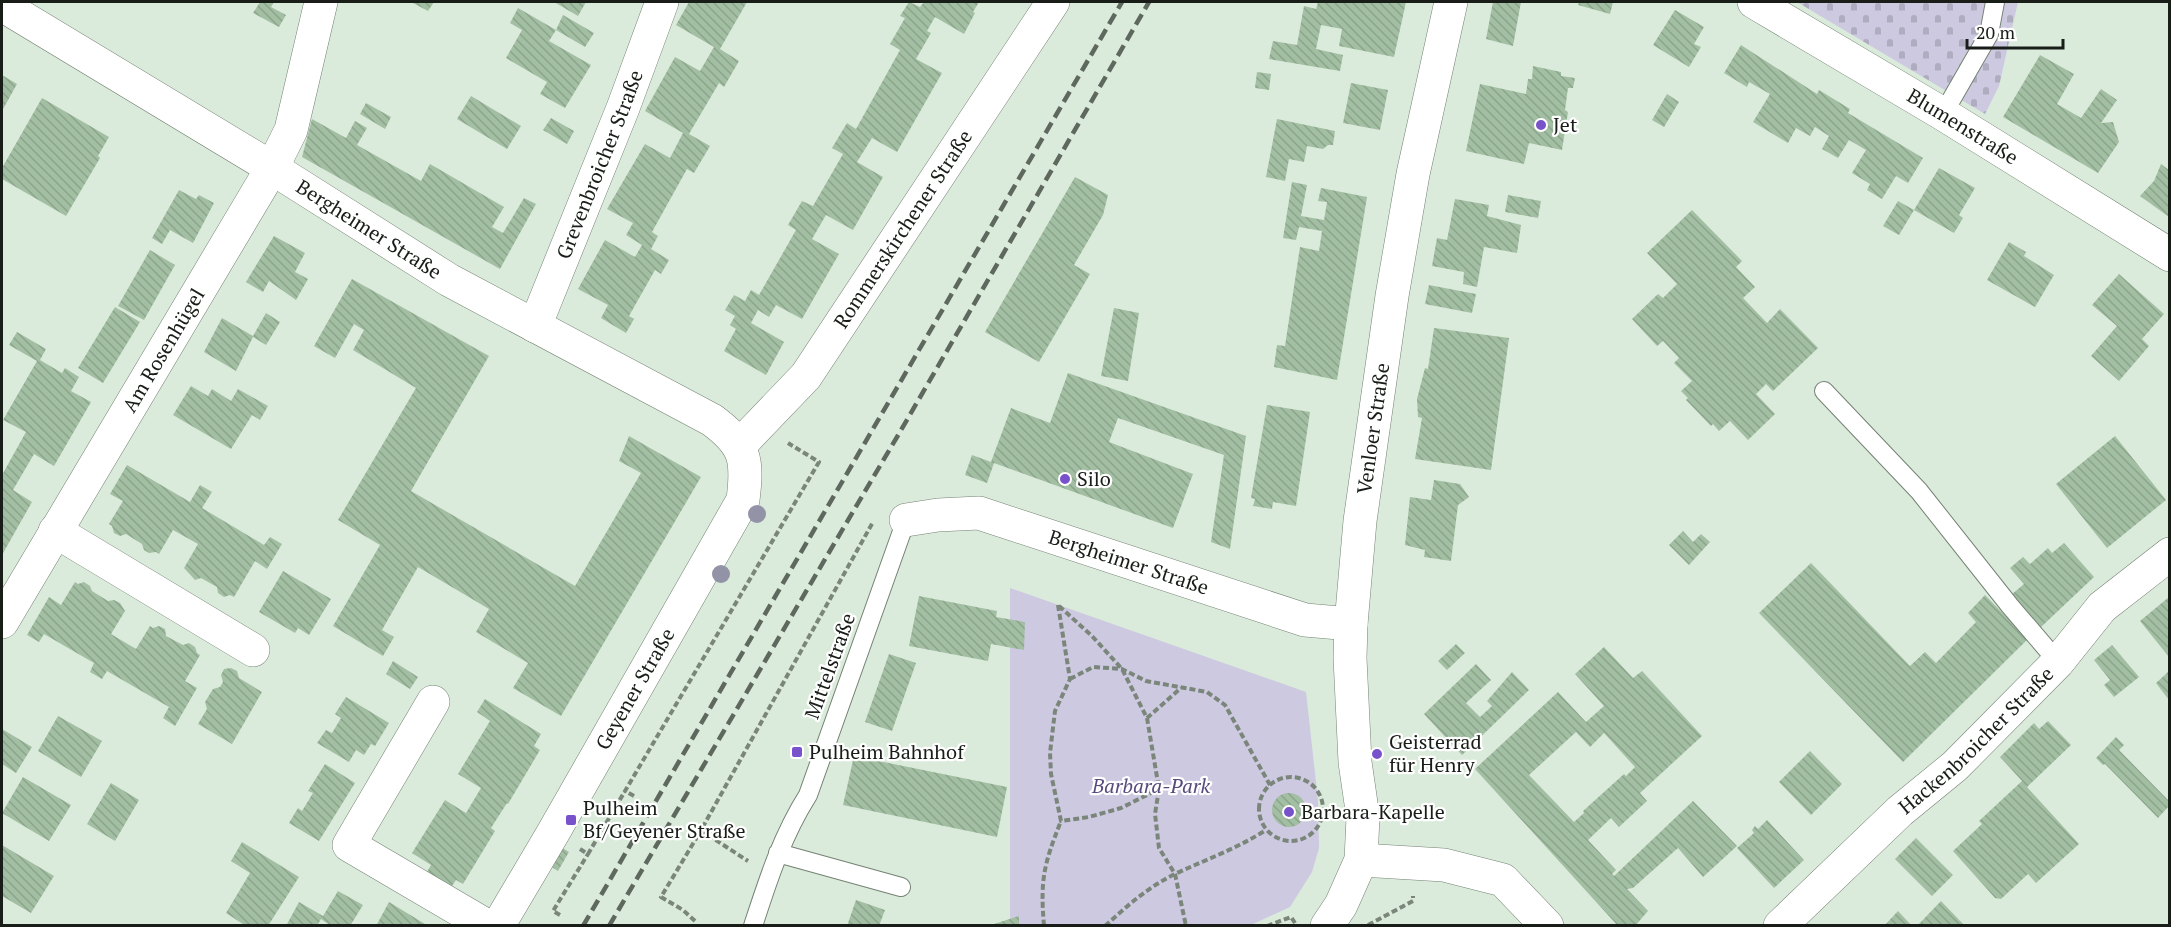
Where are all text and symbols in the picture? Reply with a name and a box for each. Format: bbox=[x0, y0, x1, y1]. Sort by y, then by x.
scale bar bbox=[1967, 12, 2063, 50]
text: 20 m bbox=[1976, 20, 2016, 44]
street label: Grevenbroicher Straße bbox=[550, 66, 649, 263]
street label: Blumenstraße bbox=[1902, 82, 2024, 171]
place label: Jet bbox=[1553, 111, 1578, 138]
marker: Jet bbox=[1534, 118, 1548, 132]
street label: Rommerskirchener Straße bbox=[827, 124, 978, 333]
street label: Bergheimer Straße bbox=[291, 173, 447, 285]
street label: Am Rosenhügel bbox=[116, 283, 210, 417]
street label: Venloer Straße bbox=[1350, 361, 1395, 496]
place label: Silo bbox=[1077, 465, 1111, 492]
marker: Silo bbox=[1058, 472, 1072, 486]
street label: Bergheimer Straße bbox=[1045, 523, 1212, 601]
street label: Mittelstraße bbox=[798, 609, 861, 723]
street label: Geyener Straße bbox=[589, 623, 680, 755]
street label: Hackenbroicher Straße bbox=[1892, 660, 2059, 820]
place label: Geisterrad für Henry bbox=[1389, 728, 1482, 778]
place label: Pulheim Bahnhof bbox=[809, 738, 965, 765]
marker: Pulheim Bahnhof bbox=[790, 745, 804, 759]
marker: Geisterrad für Henry bbox=[1370, 747, 1384, 761]
park label: Barbara-Park bbox=[1091, 772, 1210, 799]
place label: Pulheim Bf/Geyener Straße bbox=[583, 794, 746, 844]
place label: Barbara-Kapelle bbox=[1301, 798, 1445, 825]
marker: Barbara-Kapelle bbox=[1282, 805, 1296, 819]
marker: Pulheim Bf/Geyener Straße bbox=[564, 813, 578, 827]

